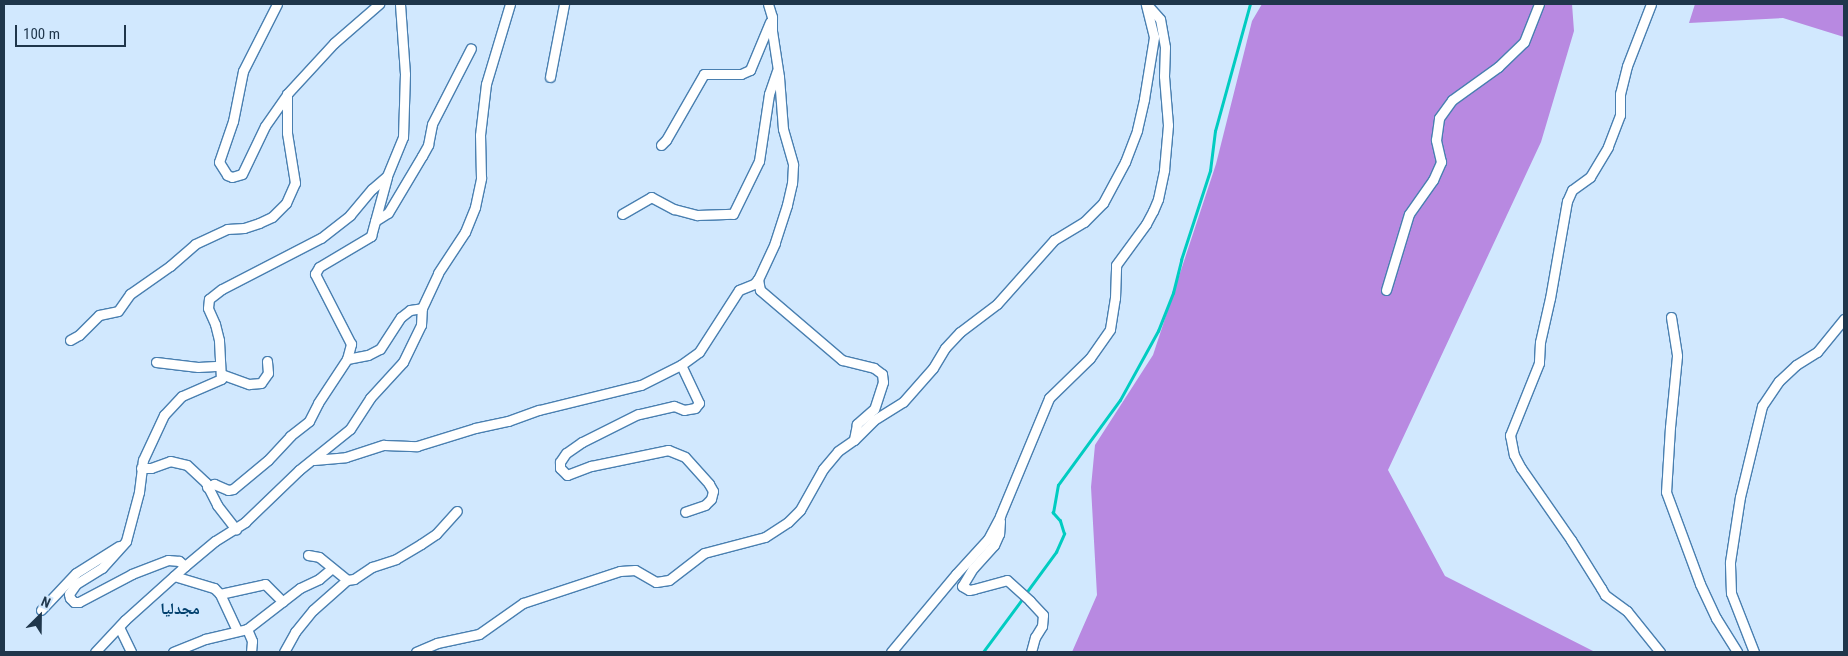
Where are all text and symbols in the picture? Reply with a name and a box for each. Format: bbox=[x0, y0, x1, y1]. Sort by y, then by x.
scale bar bbox=[18, 15, 129, 47]
text: 100 m bbox=[23, 25, 60, 43]
north arrow bbox=[15, 591, 65, 641]
text: N bbox=[39, 593, 53, 611]
district label: مجدليا bbox=[160, 599, 200, 619]

